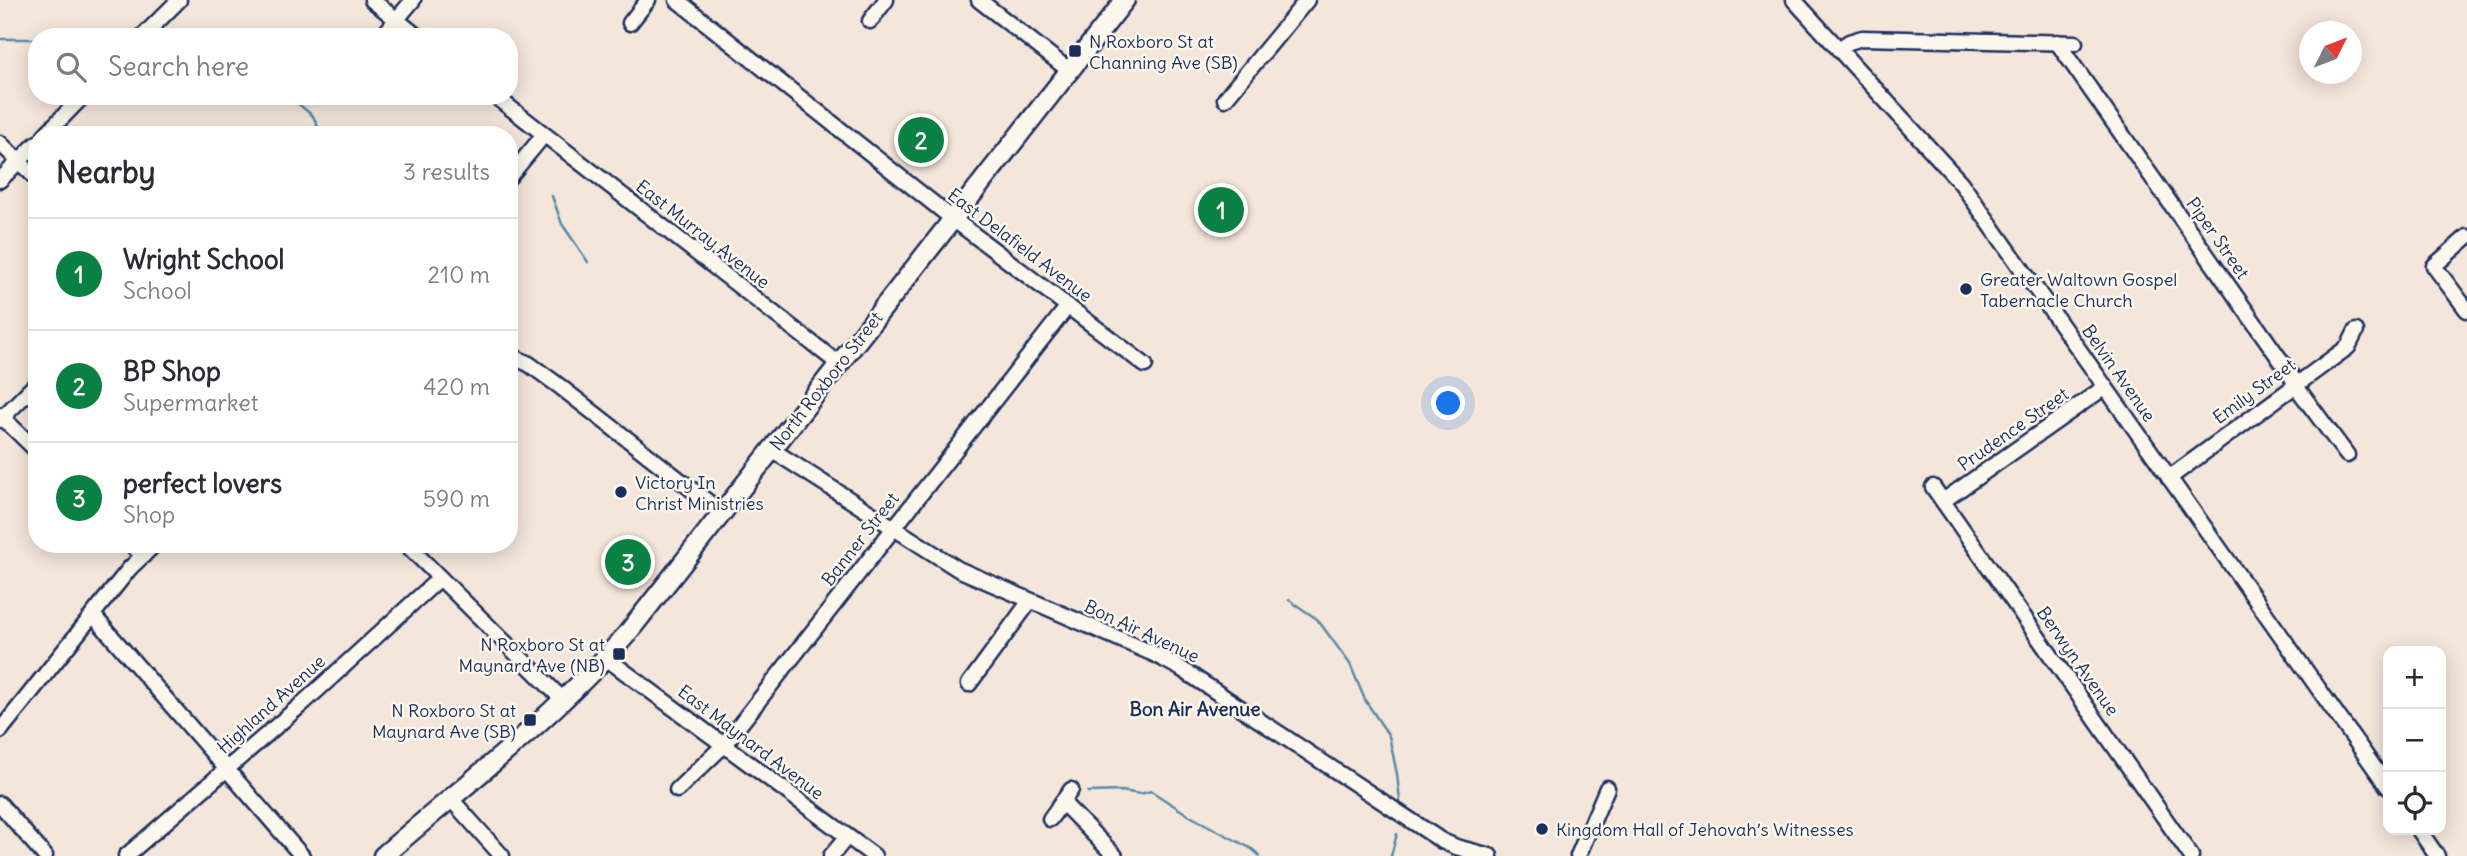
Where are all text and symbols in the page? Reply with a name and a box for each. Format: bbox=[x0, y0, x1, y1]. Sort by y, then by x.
north arrow bbox=[2299, 21, 2362, 84]
search box bbox=[28, 28, 518, 105]
place label: N Roxboro St at Channing Ave (SB) bbox=[1089, 30, 1238, 74]
marker: N Roxboro St at Channing Ave (SB) bbox=[1067, 43, 1083, 59]
icon: search bbox=[52, 48, 90, 86]
text: Search here bbox=[108, 50, 249, 83]
pin: 2 bbox=[898, 114, 944, 166]
text: Nearby bbox=[56, 153, 156, 191]
text: 3 results bbox=[403, 157, 490, 186]
street label: East Murray Avenue bbox=[631, 175, 775, 293]
street label: East Delafield Avenue bbox=[943, 183, 1097, 307]
pin: 1 bbox=[1198, 184, 1244, 236]
street label: Piper Street bbox=[2181, 193, 2255, 283]
text: Wright School bbox=[123, 243, 284, 276]
text: 1 bbox=[74, 260, 84, 289]
text: 210 m bbox=[427, 260, 490, 289]
place label: Greater Waltown Gospel Tabernacle Church bbox=[1980, 268, 2177, 312]
text: School bbox=[123, 276, 192, 305]
marker: Greater Waltown Gospel Tabernacle Church bbox=[1958, 281, 1974, 297]
street label: North Roxboro Street bbox=[765, 307, 887, 455]
street label: Belvin Avenue bbox=[2077, 320, 2161, 426]
street label: Emily Street bbox=[2208, 353, 2300, 429]
text: BP Shop bbox=[123, 355, 221, 388]
text: 2 bbox=[73, 372, 85, 401]
text: 420 m bbox=[423, 372, 490, 401]
street label: Prudence Street bbox=[1953, 382, 2073, 476]
your location bbox=[1431, 386, 1465, 420]
text: Supermarket bbox=[123, 388, 259, 417]
text: perfect lovers bbox=[123, 467, 282, 500]
place label: Victory In Christ Ministries bbox=[635, 471, 764, 515]
text: 3 bbox=[72, 484, 86, 513]
text: 590 m bbox=[423, 484, 490, 513]
marker: Victory In Christ Ministries bbox=[613, 484, 629, 500]
street label: Banner Street bbox=[816, 488, 904, 590]
text: Shop bbox=[123, 500, 175, 529]
pin: 3 bbox=[605, 536, 651, 588]
street label: Bon Air Avenue bbox=[1081, 594, 1203, 668]
street label: Berwyn Avenue bbox=[2032, 602, 2124, 720]
place label: N Roxboro St at Maynard Ave (NB) bbox=[458, 633, 605, 677]
marker: N Roxboro St at Maynard Ave (NB) bbox=[611, 646, 627, 662]
map controls bbox=[2383, 646, 2446, 835]
button: + bbox=[2383, 646, 2446, 709]
street label: Highland Avenue bbox=[212, 650, 330, 758]
street label: East Maynard Avenue bbox=[673, 680, 829, 804]
district label: Bon Air Avenue bbox=[1129, 697, 1261, 721]
place label: N Roxboro St at Maynard Ave (SB) bbox=[372, 699, 516, 743]
button: − bbox=[2383, 709, 2446, 772]
marker: N Roxboro St at Maynard Ave (SB) bbox=[522, 712, 538, 728]
button: locate bbox=[2383, 772, 2446, 835]
place label: Kingdom Hall of Jehovah’s Witnesses bbox=[1556, 818, 1854, 841]
marker: Kingdom Hall of Jehovah’s Witnesses bbox=[1534, 821, 1550, 837]

